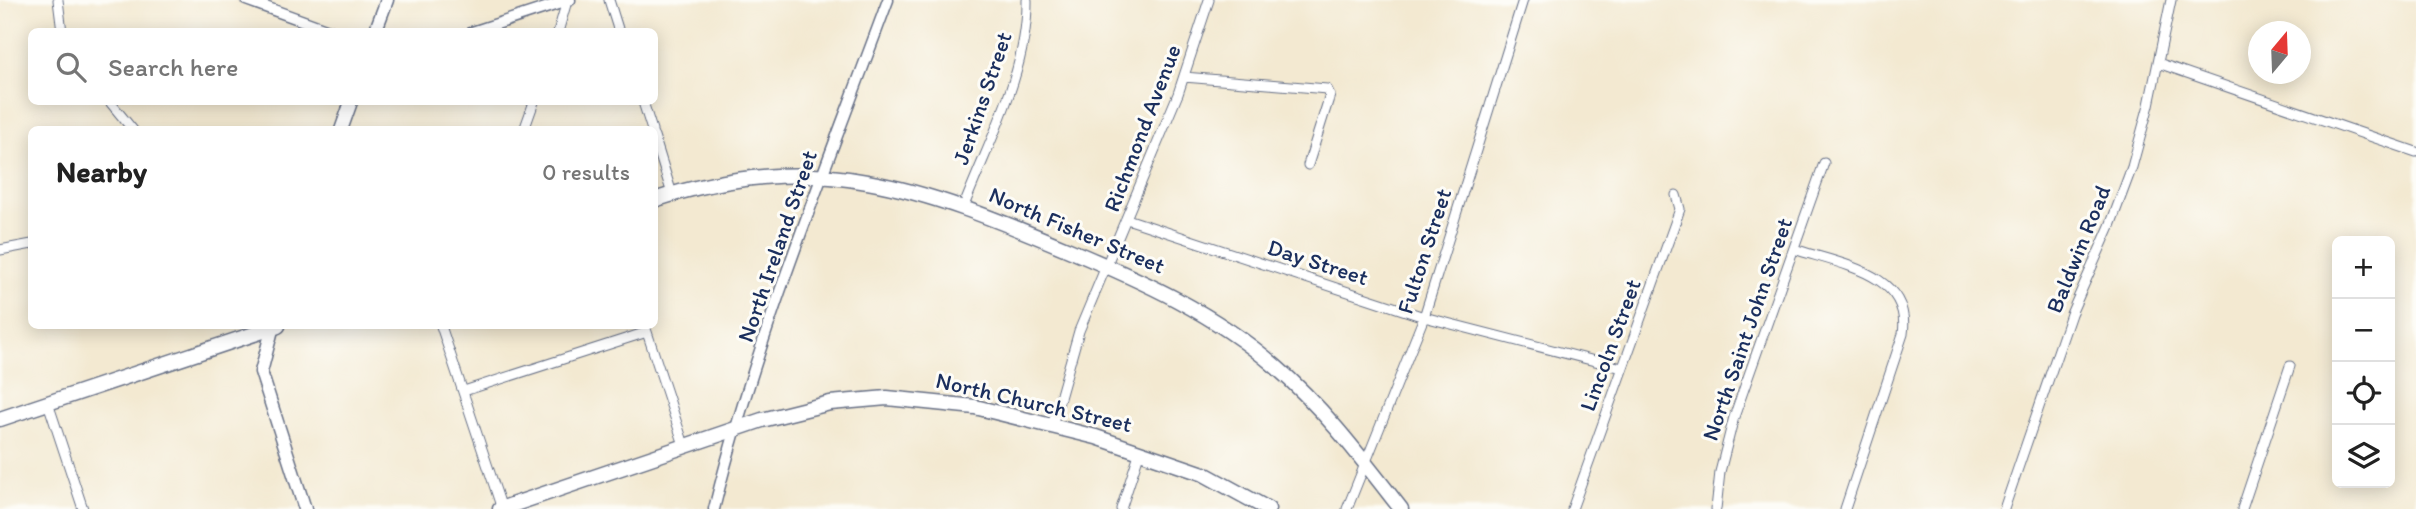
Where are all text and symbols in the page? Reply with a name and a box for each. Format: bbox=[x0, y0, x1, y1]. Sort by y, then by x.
north arrow bbox=[2248, 21, 2311, 84]
search box bbox=[28, 28, 658, 105]
street label: Jerkins Street bbox=[946, 28, 1018, 168]
street label: Richmond Avenue bbox=[1097, 40, 1187, 216]
icon: search bbox=[52, 48, 90, 86]
text: Search here bbox=[108, 51, 238, 83]
street label: North Ireland Street bbox=[731, 146, 823, 346]
text: Nearby bbox=[56, 153, 147, 190]
text: 0 results bbox=[542, 158, 630, 186]
street label: North Fisher Street bbox=[985, 180, 1170, 280]
street label: Baldwin Road bbox=[2040, 181, 2116, 317]
street label: Fulton Street bbox=[1391, 184, 1458, 317]
street label: North Saint John Street bbox=[1696, 214, 1798, 444]
street label: Day Street bbox=[1264, 233, 1372, 291]
map controls bbox=[2332, 236, 2395, 488]
button: + bbox=[2332, 236, 2395, 299]
street label: Lincoln Street bbox=[1573, 275, 1647, 415]
button: − bbox=[2332, 299, 2395, 362]
button: locate bbox=[2332, 362, 2395, 425]
street label: North Church Street bbox=[933, 366, 1135, 438]
button: layers bbox=[2332, 425, 2395, 488]

